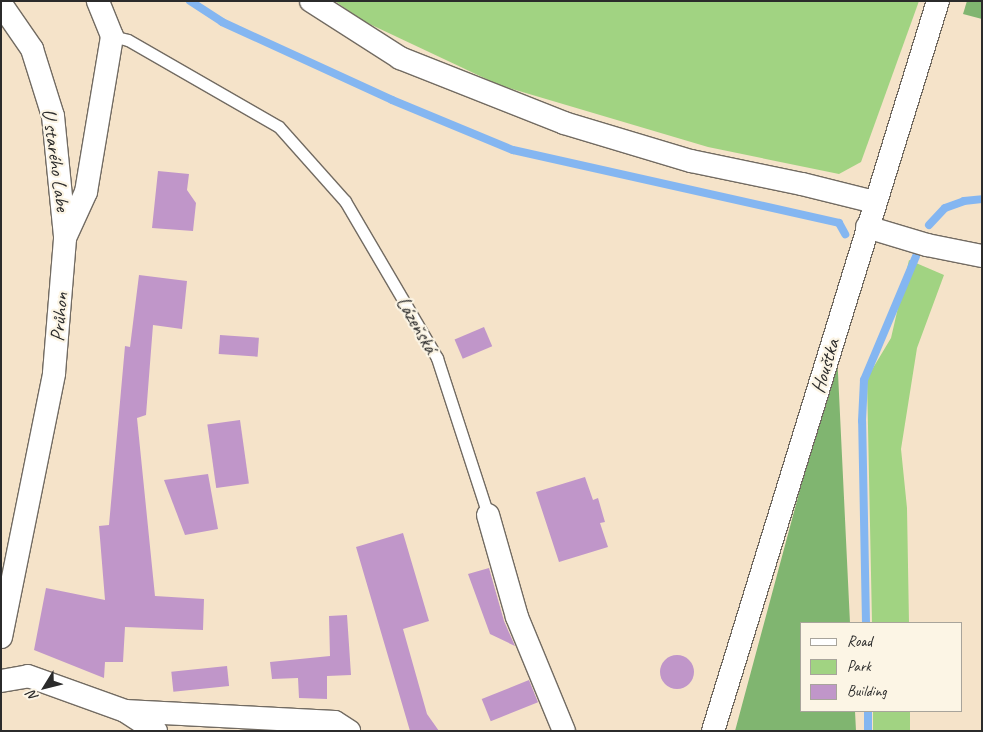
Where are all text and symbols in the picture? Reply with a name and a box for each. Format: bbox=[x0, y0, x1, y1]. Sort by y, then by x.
street label: U starého Labe bbox=[37, 107, 75, 213]
street label: Průhon bbox=[45, 291, 73, 343]
street label: Lázeňská bbox=[391, 292, 443, 358]
street label: Houštka bbox=[805, 336, 845, 396]
legend bbox=[800, 622, 963, 712]
text: Road bbox=[847, 632, 872, 651]
text: Park bbox=[847, 657, 871, 676]
north arrow bbox=[20, 662, 70, 712]
text: Building bbox=[847, 682, 886, 701]
text: N bbox=[23, 688, 42, 705]

